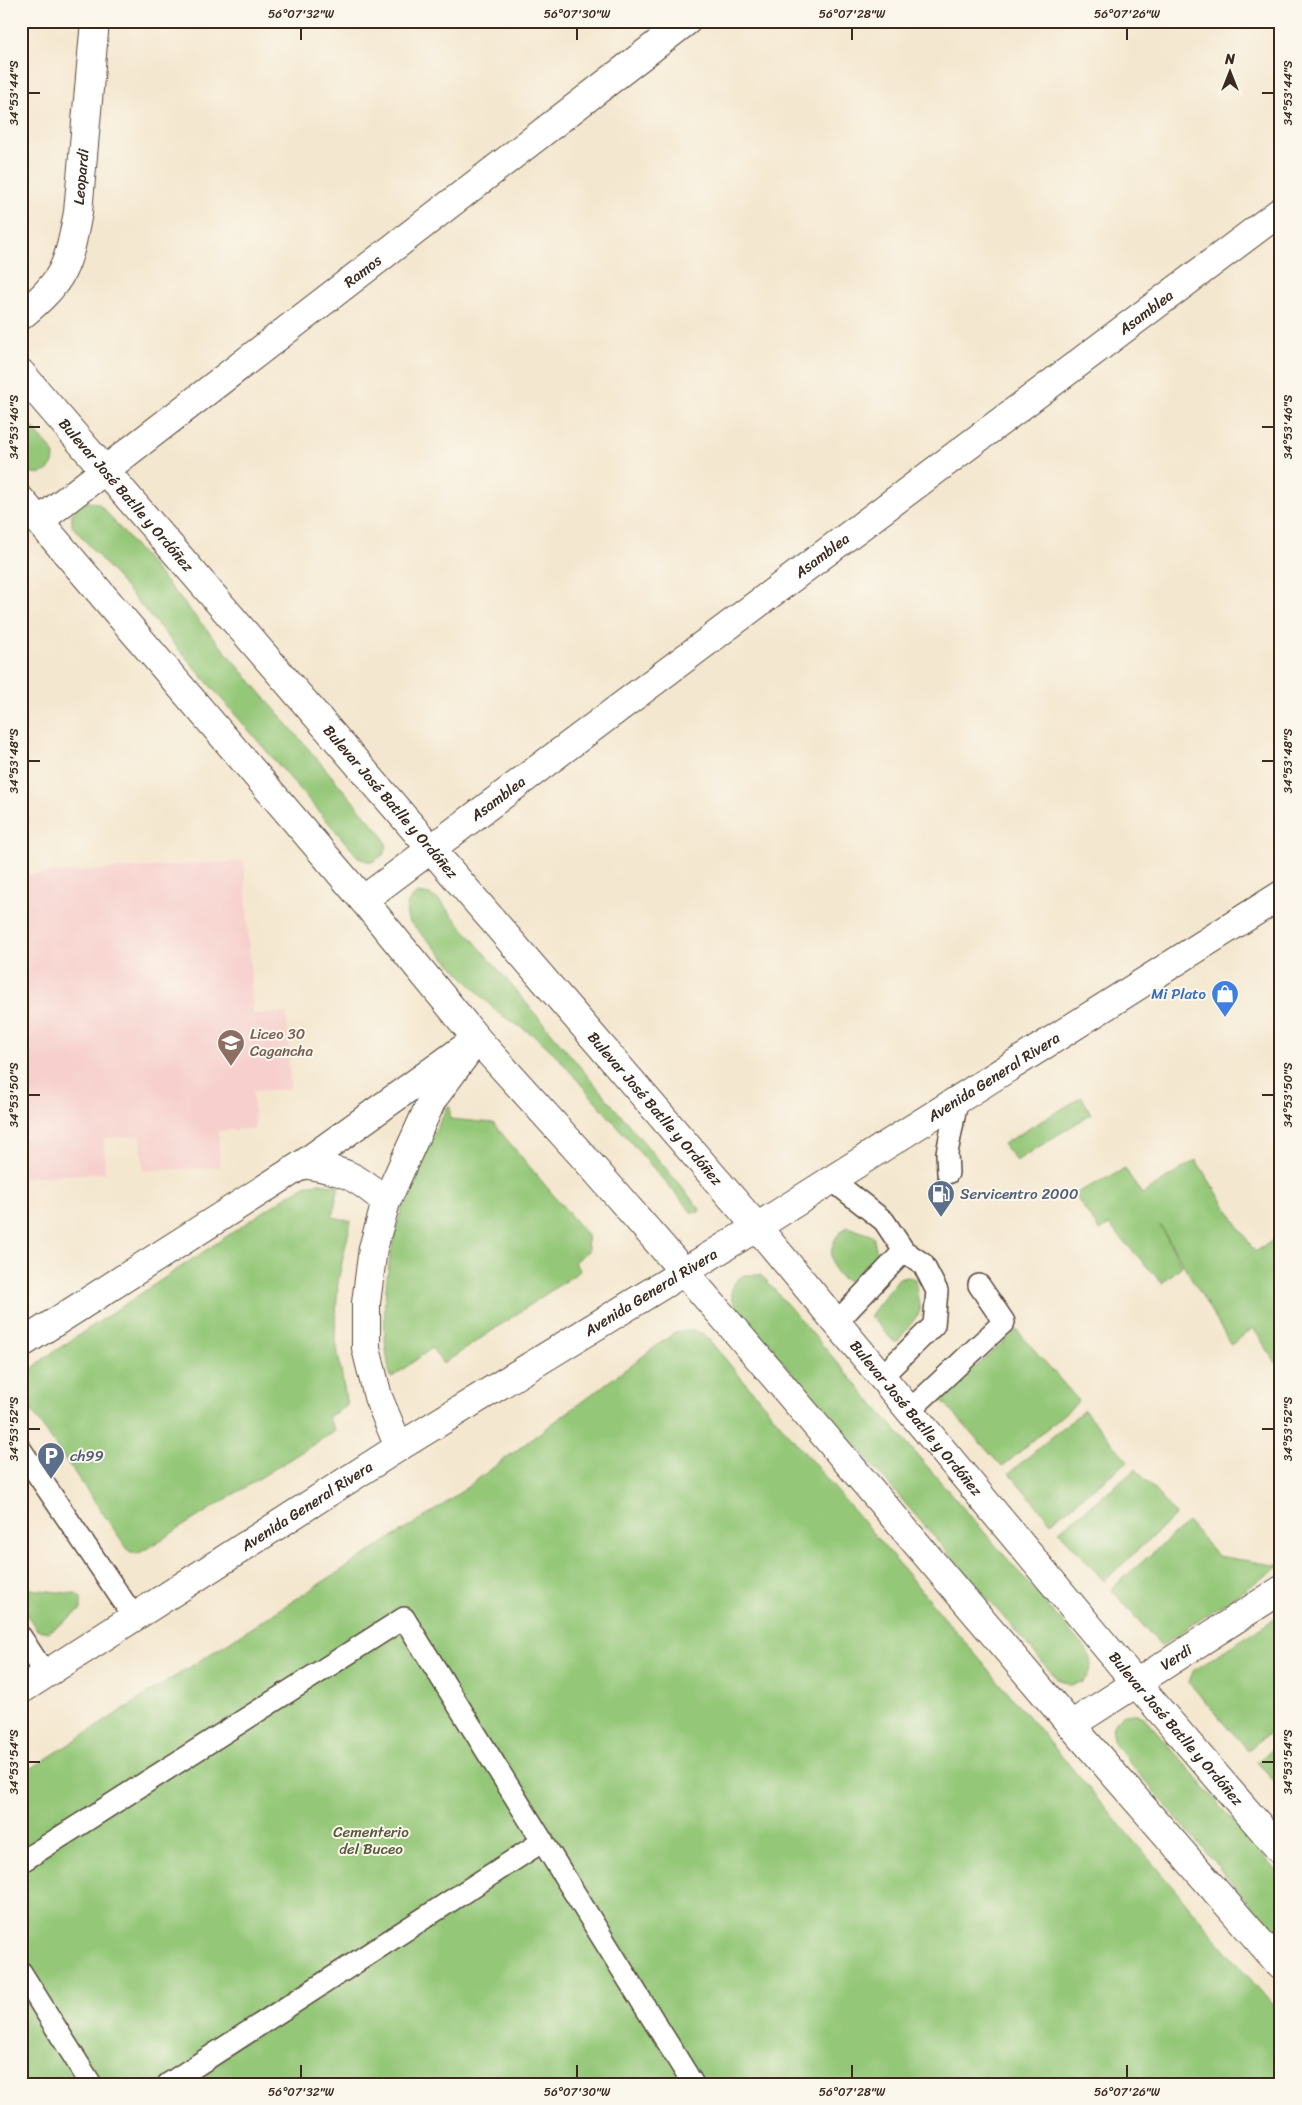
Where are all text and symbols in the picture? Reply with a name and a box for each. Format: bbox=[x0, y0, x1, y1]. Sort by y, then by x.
text: 56°07'32"W bbox=[268, 3, 335, 25]
text: 56°07'30"W bbox=[544, 3, 611, 25]
text: 56°07'28"W bbox=[819, 3, 886, 25]
text: 56°07'26"W bbox=[1094, 3, 1161, 25]
text: N bbox=[1224, 47, 1235, 72]
north arrow bbox=[1204, 48, 1254, 98]
text: 34°53'44"S bbox=[3, 60, 25, 126]
text: 34°53'44"S bbox=[1277, 60, 1299, 126]
street label: Leopardi bbox=[66, 147, 97, 206]
street label: Ramos bbox=[338, 248, 388, 294]
street label: Asamblea bbox=[1112, 283, 1180, 342]
text: 34°53'46"S bbox=[3, 394, 25, 459]
text: 34°53'46"S bbox=[1277, 394, 1299, 459]
street label: Bulevar José Batlle y Ordóñez bbox=[52, 412, 201, 579]
street label: Asamblea bbox=[788, 526, 856, 585]
street label: Bulevar José Batlle y Ordóñez bbox=[316, 719, 465, 885]
text: 34°53'48"S bbox=[3, 728, 25, 793]
text: 34°53'48"S bbox=[1277, 728, 1299, 793]
street label: Asamblea bbox=[464, 769, 532, 829]
shop icon: Mi Plato bbox=[1210, 979, 1240, 1018]
place label: Mi Plato bbox=[1151, 981, 1207, 1007]
place label: Liceo 30 Cagancha bbox=[250, 1021, 313, 1064]
street label: Avenida General Rivera bbox=[922, 1025, 1066, 1129]
street label: Bulevar José Batlle y Ordóñez bbox=[581, 1026, 730, 1192]
school or university icon: Liceo 30 Cagancha bbox=[216, 1028, 246, 1067]
text: 34°53'50"S bbox=[3, 1062, 25, 1128]
text: 34°53'50"S bbox=[1277, 1062, 1299, 1128]
fuel station icon: Servicentro 2000 bbox=[926, 1179, 956, 1218]
place label: Servicentro 2000 bbox=[960, 1181, 1079, 1207]
street label: Avenida General Rivera bbox=[578, 1241, 723, 1344]
street label: Bulevar José Batlle y Ordóñez bbox=[843, 1334, 989, 1503]
text: 34°53'52"S bbox=[3, 1396, 25, 1461]
text: 34°53'52"S bbox=[1277, 1396, 1299, 1461]
parking icon: ch99 bbox=[36, 1441, 66, 1480]
place label: ch99 bbox=[70, 1443, 104, 1469]
street label: Avenida General Rivera bbox=[235, 1454, 379, 1559]
street label: Verdi bbox=[1155, 1637, 1198, 1677]
street label: Bulevar José Batlle y Ordóñez bbox=[1102, 1646, 1250, 1813]
text: 34°53'54"S bbox=[3, 1729, 25, 1794]
text: 34°53'54"S bbox=[1277, 1729, 1299, 1794]
park label: Cementerio del Buceo bbox=[333, 1819, 409, 1862]
text: 56°07'32"W bbox=[268, 2081, 335, 2103]
text: 56°07'30"W bbox=[544, 2081, 611, 2103]
text: 56°07'28"W bbox=[819, 2081, 886, 2103]
text: 56°07'26"W bbox=[1094, 2081, 1161, 2103]

